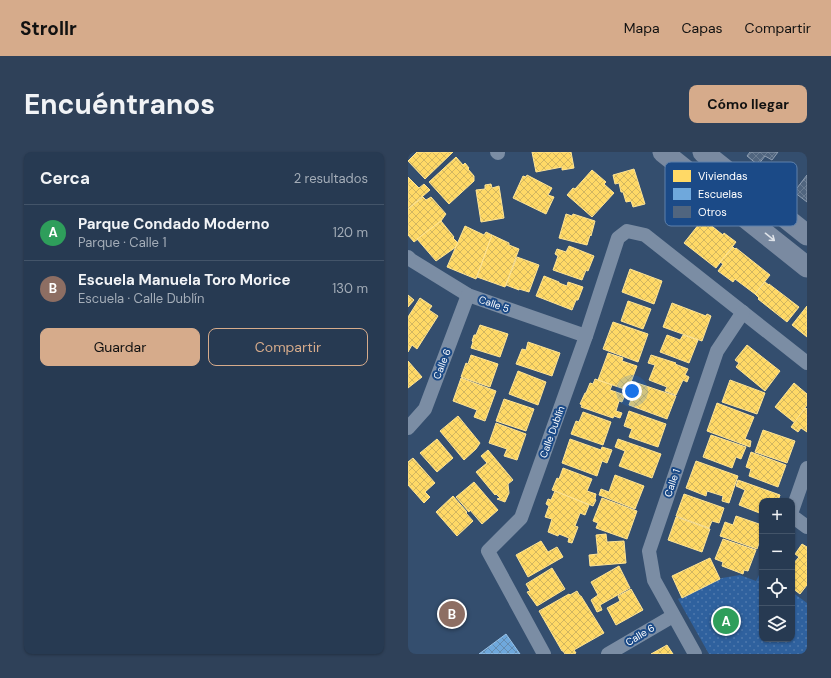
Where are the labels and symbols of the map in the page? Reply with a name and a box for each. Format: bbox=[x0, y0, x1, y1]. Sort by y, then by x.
legend bbox=[665, 162, 797, 226]
text: Viviendas bbox=[698, 169, 747, 183]
text: Escuelas bbox=[698, 187, 743, 201]
text: Otros bbox=[698, 205, 727, 219]
one-way arrow bbox=[765, 233, 776, 242]
street label: Calle 5 bbox=[477, 293, 511, 315]
street label: Calle 6 bbox=[430, 347, 454, 381]
your location bbox=[622, 381, 642, 401]
street label: Calle Dublín bbox=[537, 404, 568, 460]
street label: Calle 1 bbox=[661, 467, 683, 499]
pin: B bbox=[439, 599, 465, 629]
pin: A bbox=[713, 606, 739, 636]
street label: Calle 6 bbox=[623, 621, 657, 649]

